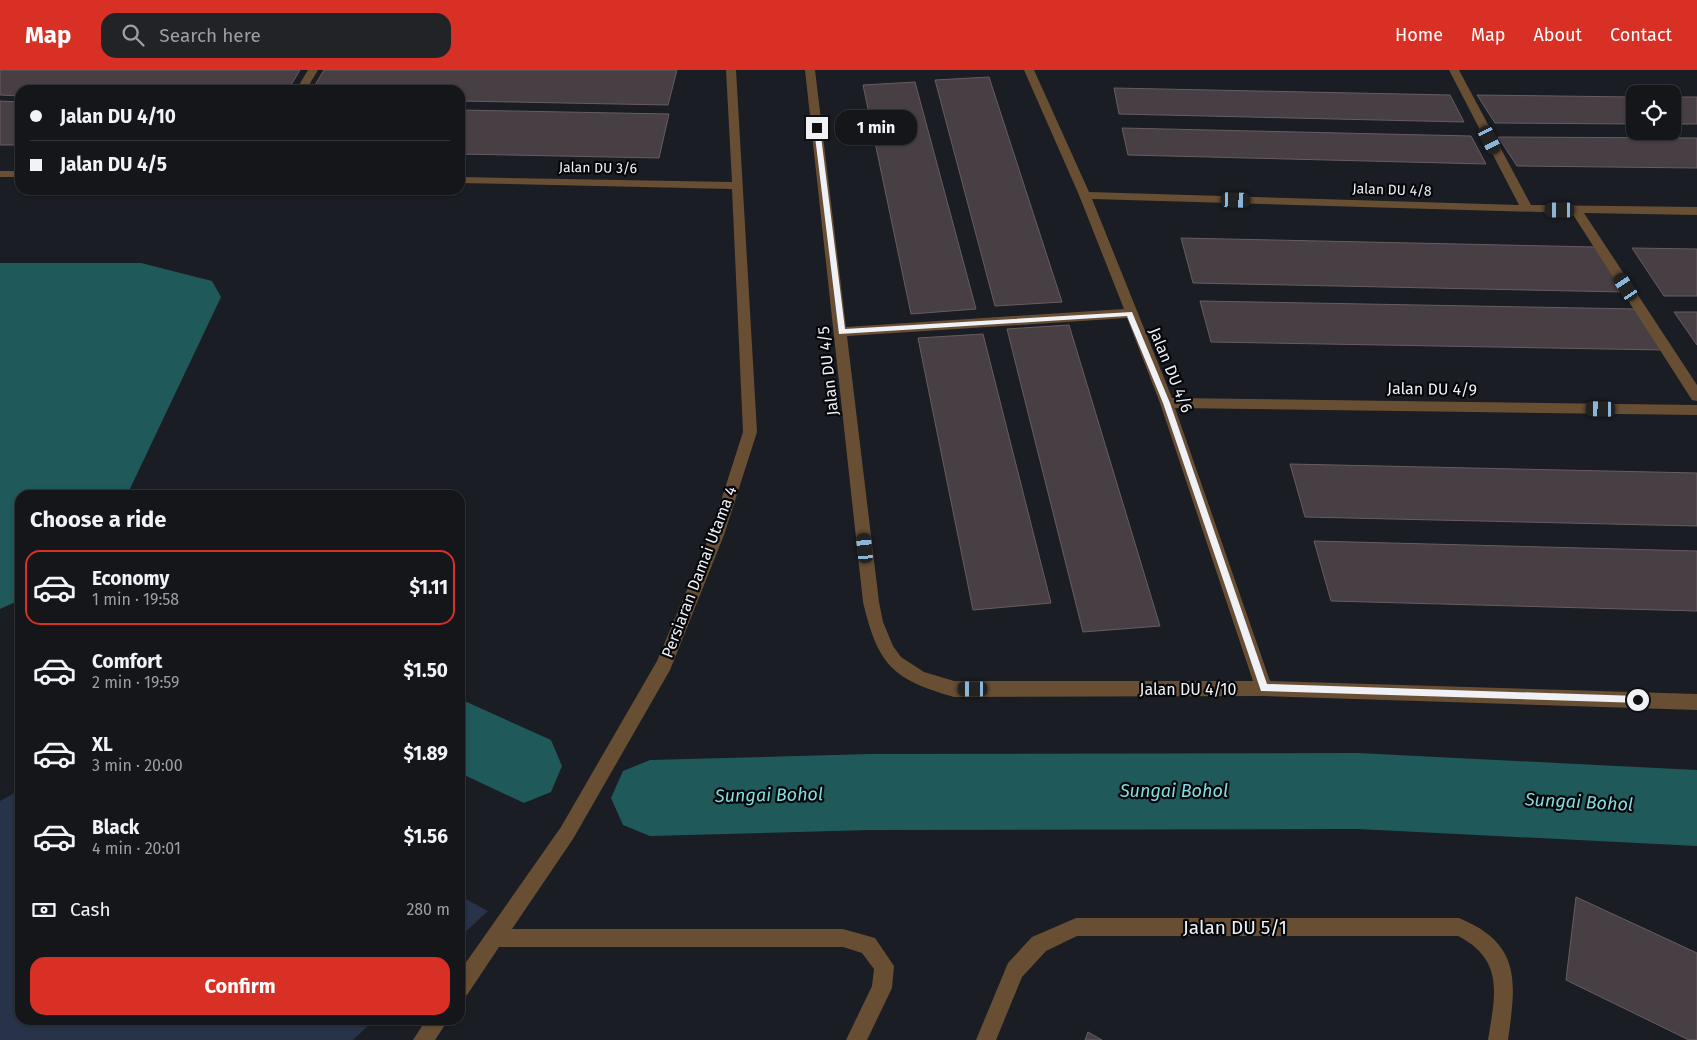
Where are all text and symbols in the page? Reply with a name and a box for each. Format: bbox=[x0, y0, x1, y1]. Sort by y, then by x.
search box bbox=[101, 13, 451, 58]
text: Map bbox=[25, 21, 71, 49]
icon: search bbox=[119, 21, 147, 49]
text: Search here bbox=[159, 24, 261, 47]
text: Home bbox=[1395, 24, 1443, 46]
text: Map bbox=[1471, 24, 1505, 46]
text: About bbox=[1533, 24, 1582, 46]
text: Contact bbox=[1610, 24, 1672, 46]
map controls bbox=[1626, 85, 1681, 140]
button: locate bbox=[1626, 85, 1681, 140]
text: Jalan DU 4/10 bbox=[60, 105, 176, 128]
callout: 1 min bbox=[834, 110, 917, 146]
route end bbox=[806, 117, 828, 139]
text: 1 min bbox=[857, 118, 895, 137]
car bbox=[1476, 123, 1503, 157]
text: Jalan DU 4/5 bbox=[60, 153, 167, 176]
street label: Jalan DU 3/6 bbox=[559, 159, 637, 177]
street label: Jalan DU 4/8 bbox=[1352, 180, 1432, 200]
car bbox=[1220, 192, 1251, 208]
car bbox=[1545, 203, 1575, 218]
car bbox=[1611, 270, 1640, 304]
street label: Jalan DU 4/5 bbox=[814, 325, 842, 417]
street label: Jalan DU 4/6 bbox=[1145, 325, 1197, 415]
street label: Jalan DU 4/9 bbox=[1387, 379, 1477, 399]
car bbox=[1585, 401, 1616, 417]
street label: Persiaran Damai Utama 4 bbox=[657, 483, 741, 660]
text: Choose a ride bbox=[30, 506, 166, 533]
car bbox=[855, 532, 874, 564]
icon: car bbox=[32, 565, 77, 610]
text: Economy bbox=[92, 567, 169, 590]
text: $1.11 bbox=[409, 576, 448, 599]
text: 1 min · 19:58 bbox=[92, 590, 179, 609]
icon: car bbox=[32, 648, 77, 693]
text: Comfort bbox=[92, 650, 162, 673]
text: $1.50 bbox=[403, 659, 448, 682]
text: 2 min · 19:59 bbox=[92, 673, 180, 692]
street label: Jalan DU 4/10 bbox=[1140, 680, 1237, 699]
car bbox=[958, 682, 988, 697]
route start bbox=[1627, 689, 1649, 711]
icon: car bbox=[32, 731, 77, 776]
text: XL bbox=[92, 733, 113, 756]
text: $1.89 bbox=[404, 742, 448, 765]
text: 3 min · 20:00 bbox=[92, 756, 183, 775]
water label: Sungai Bohol bbox=[1119, 780, 1228, 802]
water label: Sungai Bohol bbox=[714, 783, 823, 807]
water label: Sungai Bohol bbox=[1523, 788, 1634, 816]
icon: car bbox=[32, 814, 77, 859]
text: Black bbox=[92, 816, 139, 839]
text: $1.56 bbox=[404, 825, 448, 848]
text: 4 min · 20:01 bbox=[92, 839, 181, 858]
icon: cash bbox=[30, 896, 58, 924]
text: Cash bbox=[70, 898, 111, 921]
text: 280 m bbox=[406, 900, 450, 919]
street label: Jalan DU 5/1 bbox=[1183, 916, 1287, 939]
button: Confirm bbox=[30, 957, 450, 1015]

